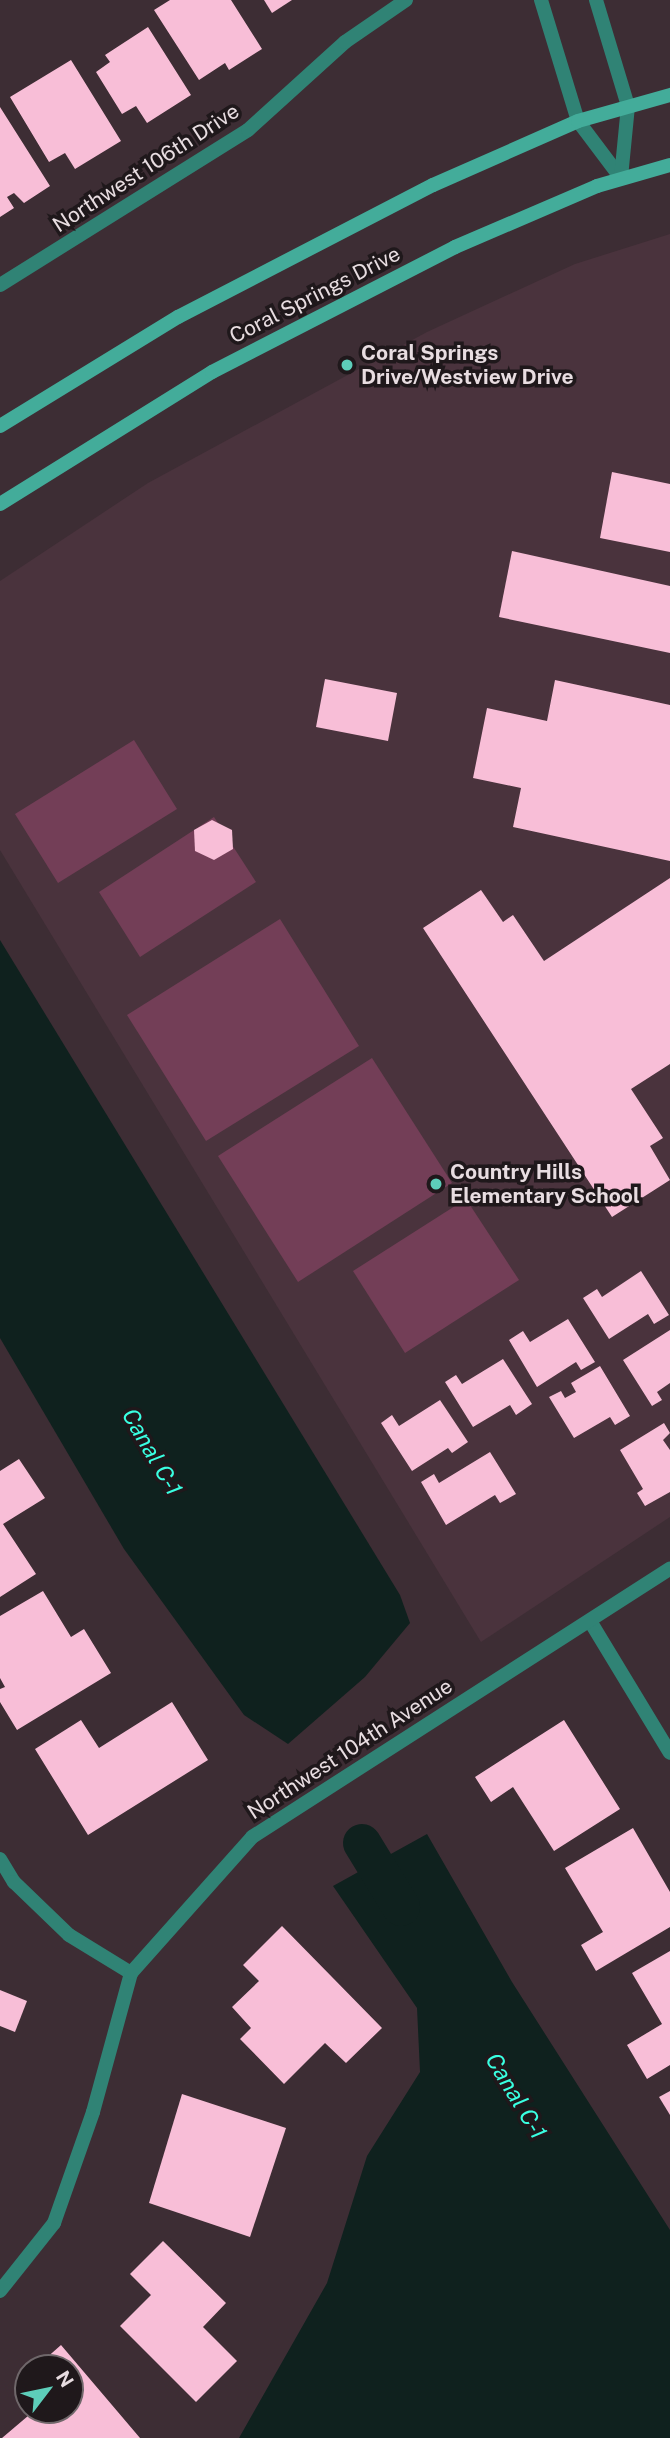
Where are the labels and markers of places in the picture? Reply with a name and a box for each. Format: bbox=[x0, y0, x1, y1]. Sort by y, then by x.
place label: Coral Springs Drive/Westview Drive bbox=[361, 340, 574, 390]
marker: Coral Springs Drive/Westview Drive bbox=[339, 357, 355, 373]
place label: Country Hills Elementary School bbox=[450, 1159, 640, 1209]
marker: Country Hills Elementary School bbox=[428, 1176, 444, 1192]

